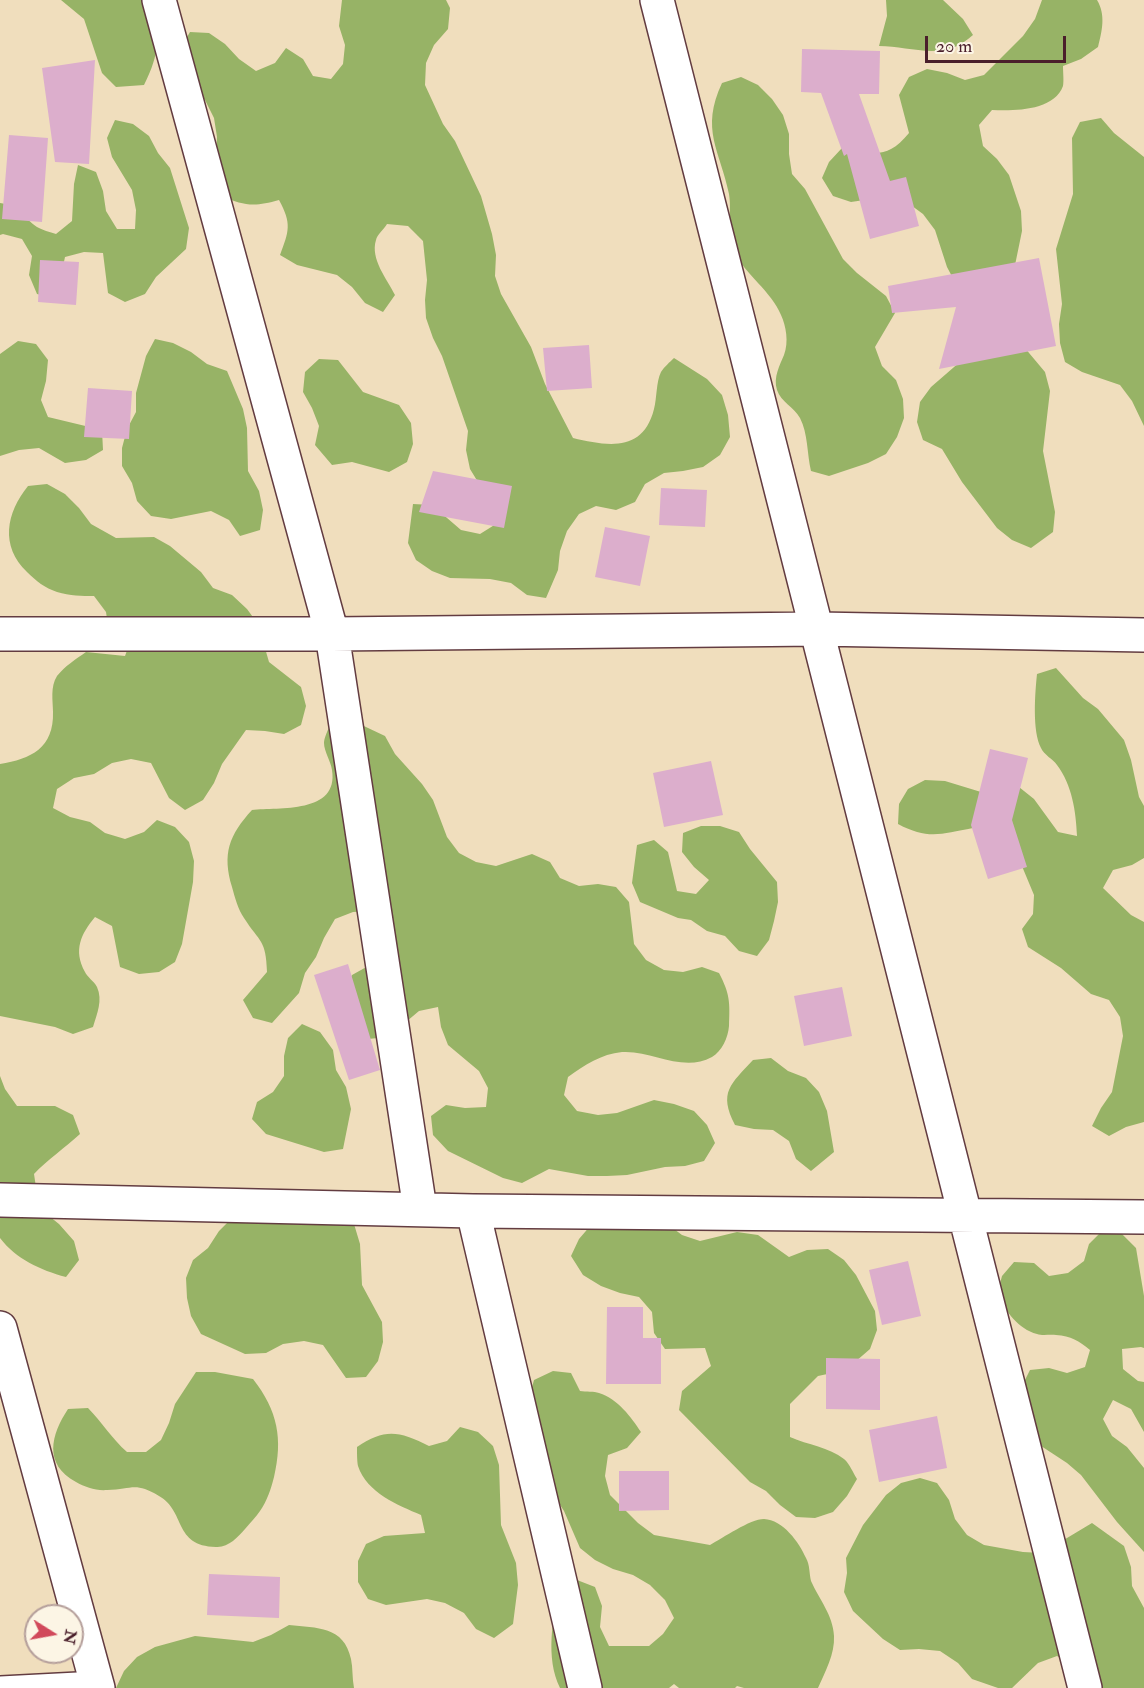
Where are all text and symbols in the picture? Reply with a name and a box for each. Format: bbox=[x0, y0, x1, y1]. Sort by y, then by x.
scale bar bbox=[928, 24, 1069, 62]
text: 20 m bbox=[936, 35, 972, 58]
north arrow bbox=[24, 1604, 84, 1664]
text: N bbox=[59, 1628, 81, 1646]

